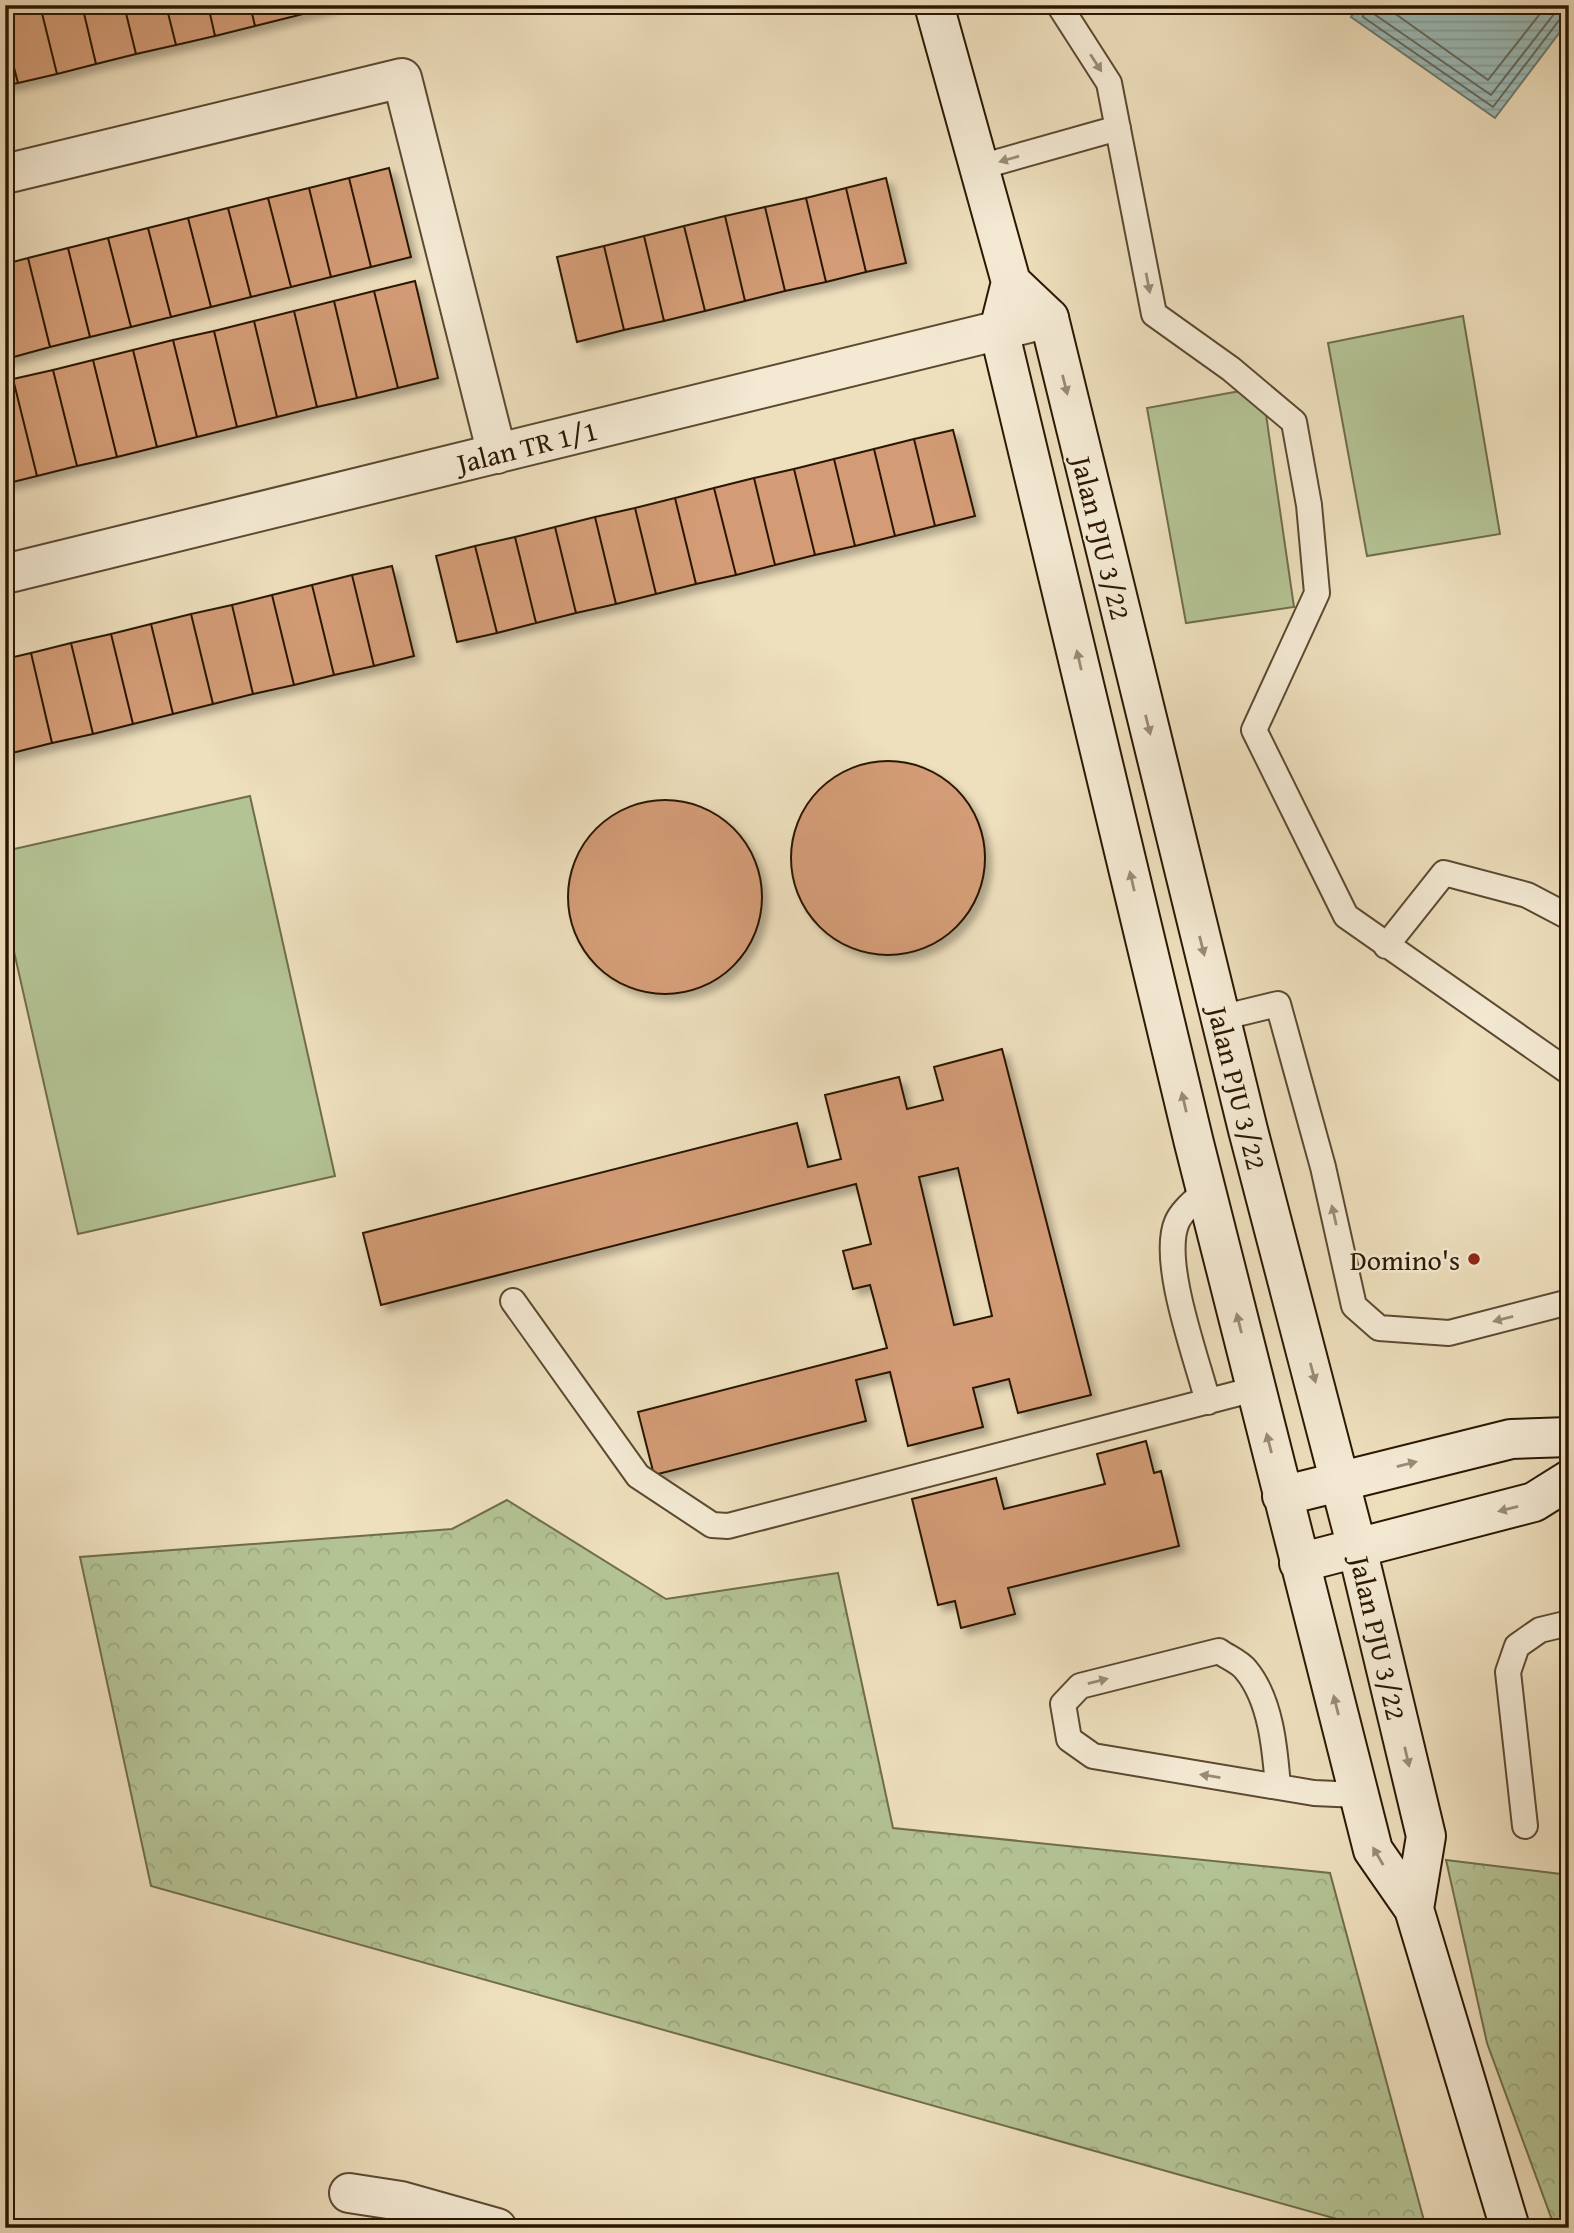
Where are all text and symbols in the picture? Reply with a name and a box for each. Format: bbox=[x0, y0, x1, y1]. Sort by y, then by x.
one-way arrow bbox=[1090, 53, 1103, 72]
one-way arrow bbox=[998, 154, 1020, 165]
one-way arrow bbox=[1142, 272, 1153, 294]
one-way arrow bbox=[1060, 374, 1071, 396]
street label: Jalan TR 1/1 bbox=[450, 409, 601, 484]
street label: Jalan PJU 3/22 bbox=[1061, 449, 1142, 624]
one-way arrow bbox=[1073, 649, 1084, 671]
one-way arrow bbox=[1143, 714, 1154, 736]
one-way arrow bbox=[1126, 870, 1137, 892]
one-way arrow bbox=[1197, 935, 1208, 957]
street label: Jalan PJU 3/22 bbox=[1197, 999, 1278, 1174]
one-way arrow bbox=[1178, 1091, 1189, 1113]
one-way arrow bbox=[1328, 1204, 1339, 1226]
place label: Domino's bbox=[1350, 1239, 1460, 1280]
marker: Domino's bbox=[1466, 1251, 1482, 1267]
one-way arrow bbox=[1233, 1312, 1244, 1334]
one-way arrow bbox=[1492, 1314, 1514, 1325]
one-way arrow bbox=[1308, 1363, 1318, 1384]
one-way arrow bbox=[1263, 1431, 1274, 1453]
one-way arrow bbox=[1396, 1458, 1418, 1469]
one-way arrow bbox=[1497, 1504, 1519, 1515]
street label: Jalan PJU 3/22 bbox=[1340, 1549, 1418, 1724]
one-way arrow bbox=[1087, 1675, 1109, 1686]
one-way arrow bbox=[1330, 1694, 1341, 1716]
one-way arrow bbox=[1402, 1746, 1413, 1768]
one-way arrow bbox=[1199, 1770, 1221, 1781]
one-way arrow bbox=[1372, 1846, 1384, 1865]

